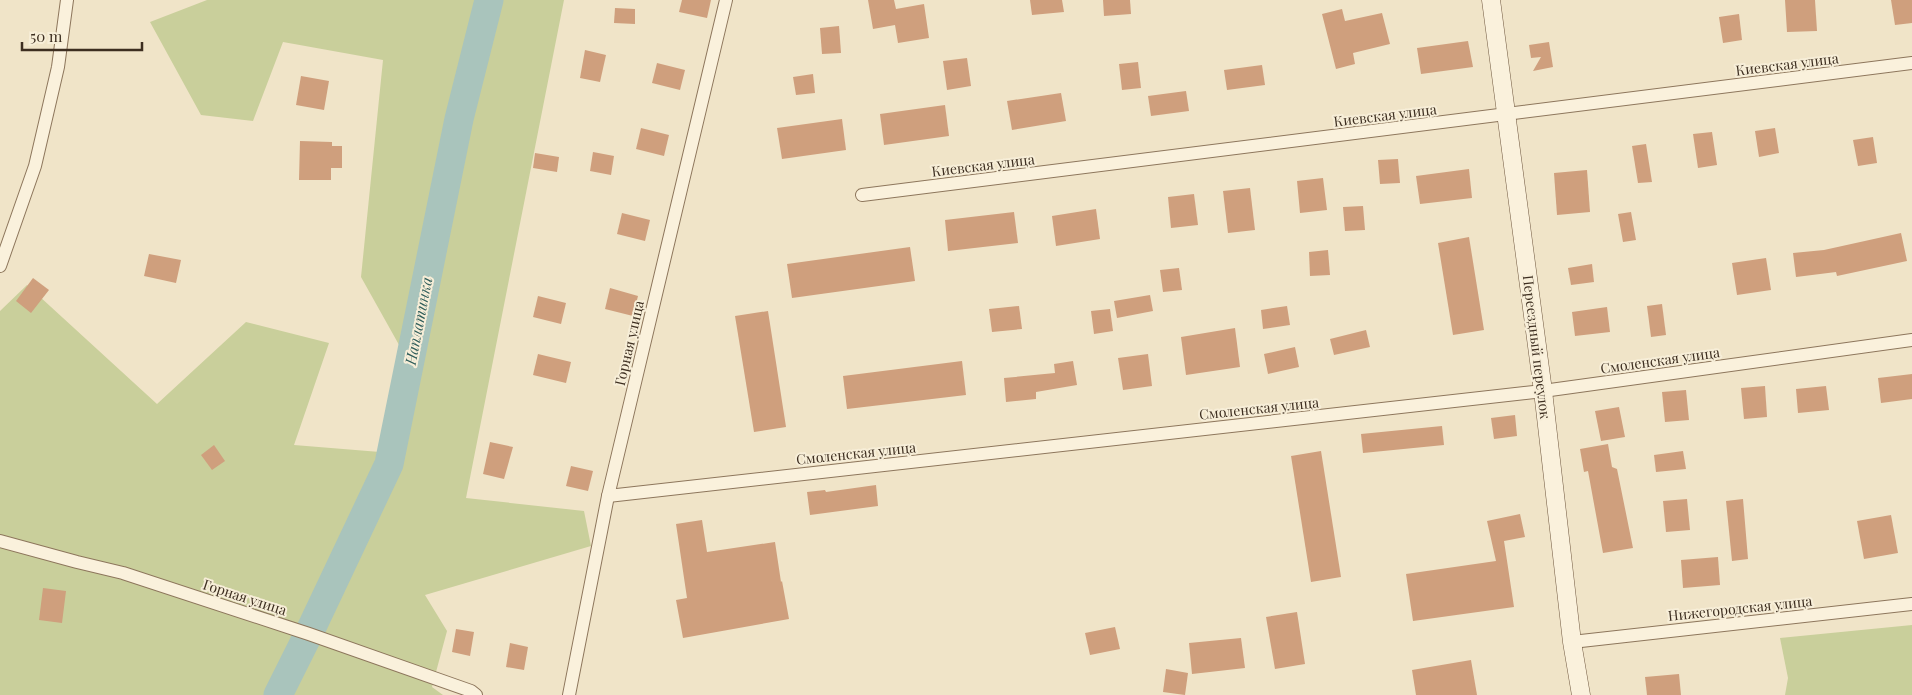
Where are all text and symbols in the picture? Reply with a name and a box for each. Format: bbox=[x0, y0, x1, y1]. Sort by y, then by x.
scale bar bbox=[22, 20, 142, 52]
text: 50 m bbox=[30, 26, 63, 46]
street label: Киевская улица bbox=[1734, 48, 1840, 80]
street label: Киевская улица bbox=[1332, 99, 1438, 131]
street label: Киевская улица bbox=[930, 149, 1036, 181]
street label: Переездный переулок bbox=[1519, 274, 1555, 420]
water label: Наплатинка bbox=[399, 275, 436, 368]
street label: Горная улица bbox=[610, 299, 648, 387]
street label: Смоленская улица bbox=[1599, 342, 1721, 378]
street label: Смоленская улица bbox=[1198, 392, 1320, 424]
street label: Смоленская улица bbox=[795, 437, 917, 469]
street label: Горная улица bbox=[201, 575, 289, 619]
street label: Нижегородская улица bbox=[1667, 591, 1813, 625]

